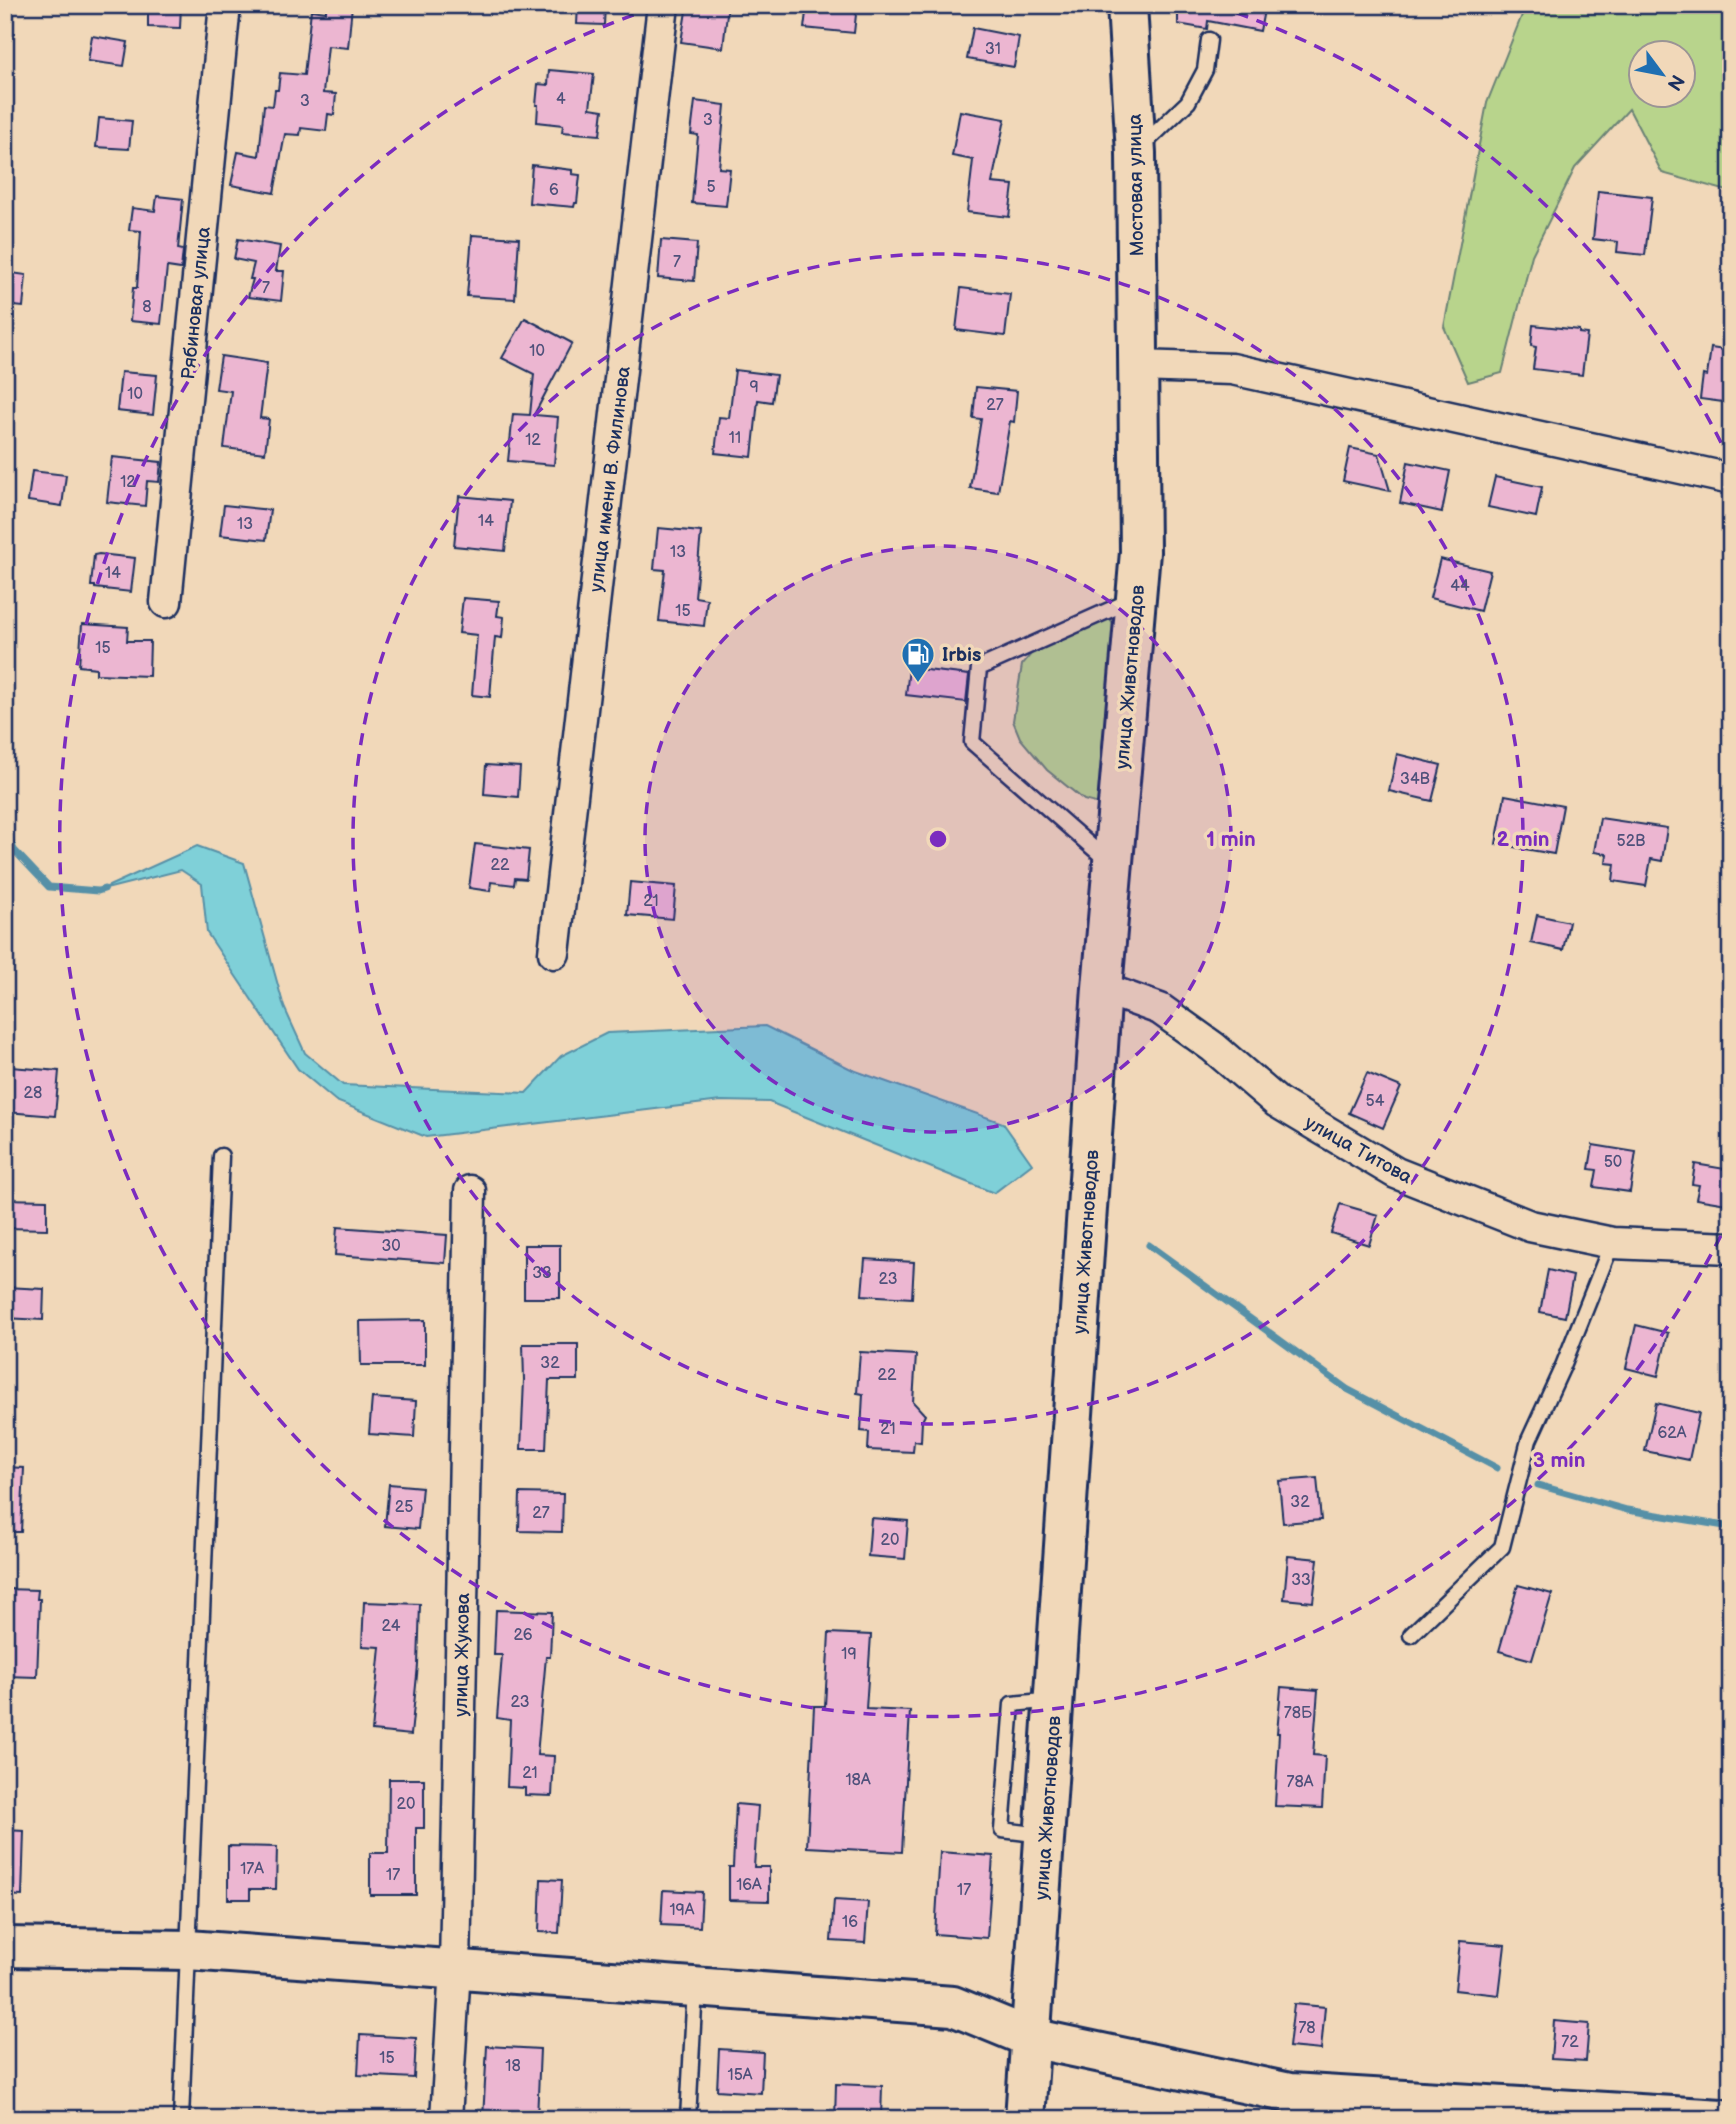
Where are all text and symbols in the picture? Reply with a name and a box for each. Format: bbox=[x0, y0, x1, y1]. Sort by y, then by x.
north arrow bbox=[1628, 38, 1698, 108]
house number: 31 bbox=[985, 40, 1001, 59]
text: N bbox=[1662, 70, 1689, 94]
house number: 4 bbox=[556, 90, 566, 109]
house number: 3 bbox=[300, 92, 310, 111]
house number: 3 bbox=[703, 111, 713, 130]
street label: Мостовая улица bbox=[1124, 113, 1149, 257]
house number: 5 bbox=[706, 178, 716, 197]
house number: 6 bbox=[549, 181, 559, 200]
street label: Рябиновая улица bbox=[177, 226, 216, 381]
house number: 7 bbox=[673, 253, 681, 272]
house number: 7 bbox=[262, 279, 270, 298]
house number: 8 bbox=[142, 298, 152, 317]
house number: 10 bbox=[529, 342, 545, 361]
street label: улица имени В. Филинова bbox=[585, 365, 636, 593]
house number: 9 bbox=[749, 378, 759, 397]
house number: 10 bbox=[127, 385, 143, 404]
house number: 27 bbox=[986, 396, 1004, 415]
house number: 11 bbox=[729, 429, 741, 448]
house number: 12 bbox=[525, 431, 541, 450]
house number: 12 bbox=[120, 473, 136, 492]
house number: 14 bbox=[478, 512, 494, 531]
house number: 13 bbox=[237, 515, 253, 534]
house number: 13 bbox=[670, 543, 686, 562]
house number: 14 bbox=[105, 564, 121, 583]
house number: 44 bbox=[1450, 577, 1470, 596]
street label: улица Животноводов bbox=[1111, 584, 1150, 770]
house number: 15 bbox=[675, 602, 691, 621]
fuel station icon: Irbis bbox=[899, 635, 937, 684]
house number: 15 bbox=[95, 639, 111, 658]
place label: Irbis bbox=[942, 644, 981, 667]
house number: 34В bbox=[1400, 770, 1430, 789]
centre of rings bbox=[926, 827, 950, 851]
text: 1 min bbox=[1206, 827, 1256, 852]
text: 2 min bbox=[1496, 827, 1550, 852]
house number: 52В bbox=[1617, 832, 1645, 851]
house number: 22 bbox=[491, 856, 510, 875]
house number: 21 bbox=[643, 892, 659, 911]
house number: 28 bbox=[24, 1084, 42, 1103]
house number: 54 bbox=[1366, 1092, 1385, 1111]
street label: улица Титова bbox=[1301, 1111, 1416, 1189]
street label: улица Животноводов bbox=[1069, 1149, 1104, 1335]
house number: 50 bbox=[1604, 1153, 1622, 1172]
house number: 30 bbox=[381, 1237, 401, 1256]
house number: 33 bbox=[532, 1264, 552, 1283]
house number: 23 bbox=[879, 1270, 898, 1289]
house number: 32 bbox=[540, 1354, 560, 1373]
house number: 22 bbox=[878, 1366, 897, 1385]
house number: 21 bbox=[880, 1420, 896, 1439]
house number: 62А bbox=[1658, 1424, 1687, 1443]
text: 3 min bbox=[1533, 1448, 1585, 1473]
house number: 32 bbox=[1290, 1493, 1310, 1512]
house number: 25 bbox=[395, 1498, 413, 1517]
house number: 27 bbox=[532, 1504, 550, 1523]
house number: 20 bbox=[881, 1531, 899, 1550]
house number: 33 bbox=[1291, 1571, 1311, 1590]
street label: улица Жукова bbox=[450, 1593, 475, 1717]
house number: 24 bbox=[382, 1617, 401, 1636]
house number: 26 bbox=[513, 1626, 533, 1645]
house number: 19 bbox=[841, 1645, 857, 1664]
house number: 23 bbox=[511, 1693, 530, 1712]
house number: 78Б bbox=[1284, 1704, 1313, 1723]
street label: улица Животноводов bbox=[1031, 1715, 1066, 1901]
house number: 21 bbox=[522, 1764, 538, 1783]
house number: 18А bbox=[845, 1771, 871, 1790]
house number: 78А bbox=[1287, 1773, 1314, 1792]
house number: 20 bbox=[397, 1795, 415, 1814]
house number: 17А bbox=[240, 1860, 264, 1879]
house number: 17 bbox=[386, 1866, 400, 1885]
house number: 16А bbox=[736, 1876, 762, 1895]
house number: 17 bbox=[957, 1881, 971, 1900]
house number: 19А bbox=[669, 1901, 695, 1920]
house number: 16 bbox=[842, 1913, 858, 1932]
house number: 78 bbox=[1298, 2019, 1316, 2038]
house number: 72 bbox=[1561, 2033, 1579, 2052]
house number: 15 bbox=[379, 2049, 395, 2068]
house number: 18 bbox=[505, 2057, 521, 2076]
house number: 15А bbox=[727, 2066, 753, 2085]

